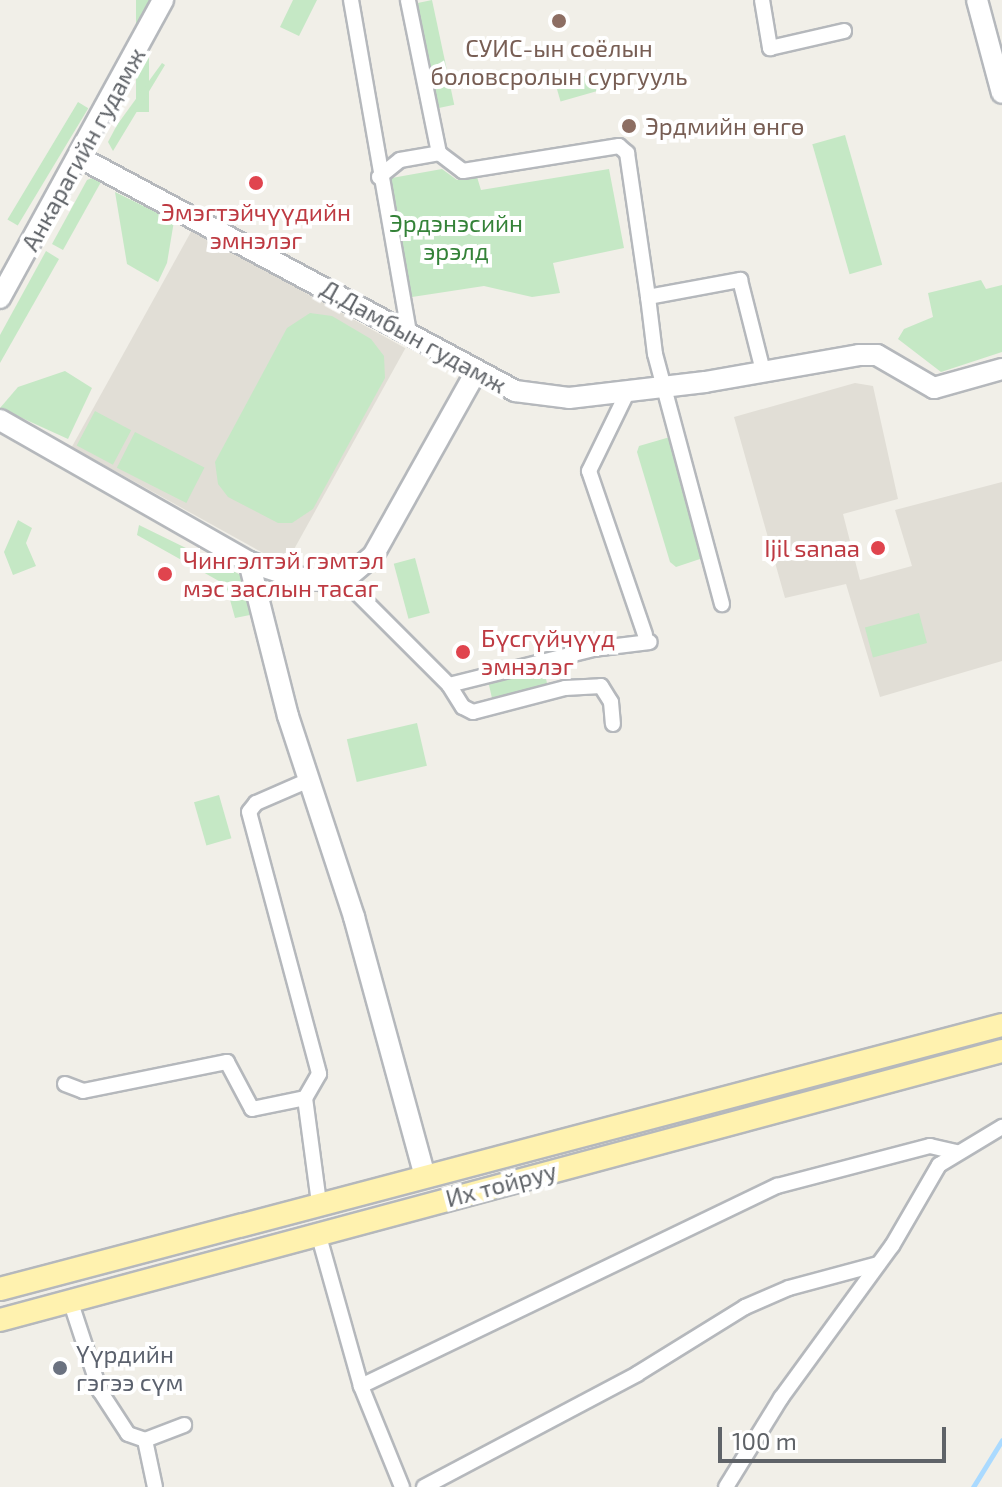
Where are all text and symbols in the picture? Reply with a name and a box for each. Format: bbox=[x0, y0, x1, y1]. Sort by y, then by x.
marker: СУИС-ын соёлын боловсролын сургууль bbox=[550, 12, 568, 30]
place label: СУИС-ын соёлын боловсролын сургууль bbox=[430, 34, 688, 90]
street label: Анкарагийн гудамж bbox=[15, 42, 151, 256]
place label: Эрдмийн өнгө bbox=[645, 112, 804, 140]
marker: Эрдмийн өнгө bbox=[620, 117, 638, 135]
marker: Эмэгтэйчүүдийн эмнэлэг bbox=[245, 172, 267, 194]
place label: Эмэгтэйчүүдийн эмнэлэг bbox=[161, 198, 351, 254]
park label: Эрдэнэсийн эрэлд bbox=[389, 209, 523, 265]
street label: Д.Дамбын гудамж bbox=[316, 273, 512, 399]
place label: Ijil sanaa bbox=[764, 534, 860, 562]
marker: Ijil sanaa bbox=[867, 537, 889, 559]
place label: Чингэлтэй гэмтэл мэс заслын тасаг bbox=[183, 546, 384, 602]
marker: Чингэлтэй гэмтэл мэс заслын тасаг bbox=[154, 563, 176, 585]
place label: Бүсгүйчүүд эмнэлэг bbox=[481, 624, 615, 680]
marker: Бүсгүйчүүд эмнэлэг bbox=[452, 641, 474, 663]
street label: Их тойруу bbox=[442, 1155, 560, 1213]
place label: Үүрдийн гэгээ сүм bbox=[76, 1340, 184, 1396]
marker: Үүрдийн гэгээ сүм bbox=[51, 1359, 69, 1377]
scale bar bbox=[722, 1411, 950, 1461]
text: 100 m bbox=[732, 1426, 797, 1455]

